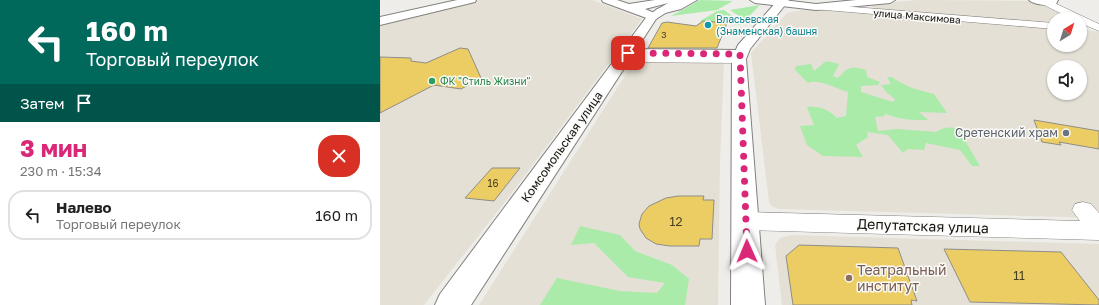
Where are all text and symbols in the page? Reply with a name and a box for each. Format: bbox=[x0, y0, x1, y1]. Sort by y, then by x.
street label: улица Максимова bbox=[873, 6, 961, 26]
north arrow bbox=[1047, 12, 1087, 52]
map controls bbox=[1047, 12, 1087, 100]
place label: Власьевская (Знаменская) башня bbox=[716, 13, 817, 37]
text: 160 m bbox=[86, 14, 168, 47]
icon: left bbox=[20, 16, 72, 68]
marker: Власьевская (Знаменская) башня bbox=[703, 20, 713, 30]
house number: 3 bbox=[661, 29, 667, 40]
pin bbox=[611, 36, 645, 70]
icon: arrive bbox=[617, 42, 639, 64]
text: Торговый переулок bbox=[86, 48, 259, 70]
button: sound bbox=[1047, 60, 1087, 100]
place label: ФК "Стиль Жизни" bbox=[440, 75, 531, 87]
marker: ФК "Стиль Жизни" bbox=[427, 76, 437, 86]
street label: Комсомольская улица bbox=[518, 88, 606, 205]
icon: arrive bbox=[73, 92, 95, 114]
text: Затем bbox=[20, 94, 65, 112]
place label: Сретенский храм bbox=[955, 125, 1058, 140]
marker: Сретенский храм bbox=[1061, 128, 1071, 138]
text: 3 мин bbox=[20, 133, 87, 162]
button: close bbox=[318, 135, 360, 177]
text: 230 m · 15:34 bbox=[20, 163, 102, 179]
house number: 16 bbox=[488, 177, 498, 189]
text: Налево bbox=[56, 198, 112, 216]
icon: left bbox=[22, 204, 44, 226]
text: 160 m bbox=[315, 206, 358, 224]
house number: 12 bbox=[670, 214, 682, 229]
street label: Депутатская улица bbox=[857, 215, 989, 236]
text: Торговый переулок bbox=[56, 216, 181, 232]
position arrow bbox=[726, 230, 768, 272]
place label: Театральный институт bbox=[857, 261, 947, 294]
house number: 11 bbox=[1013, 268, 1025, 283]
marker: Театральный институт bbox=[844, 273, 854, 283]

